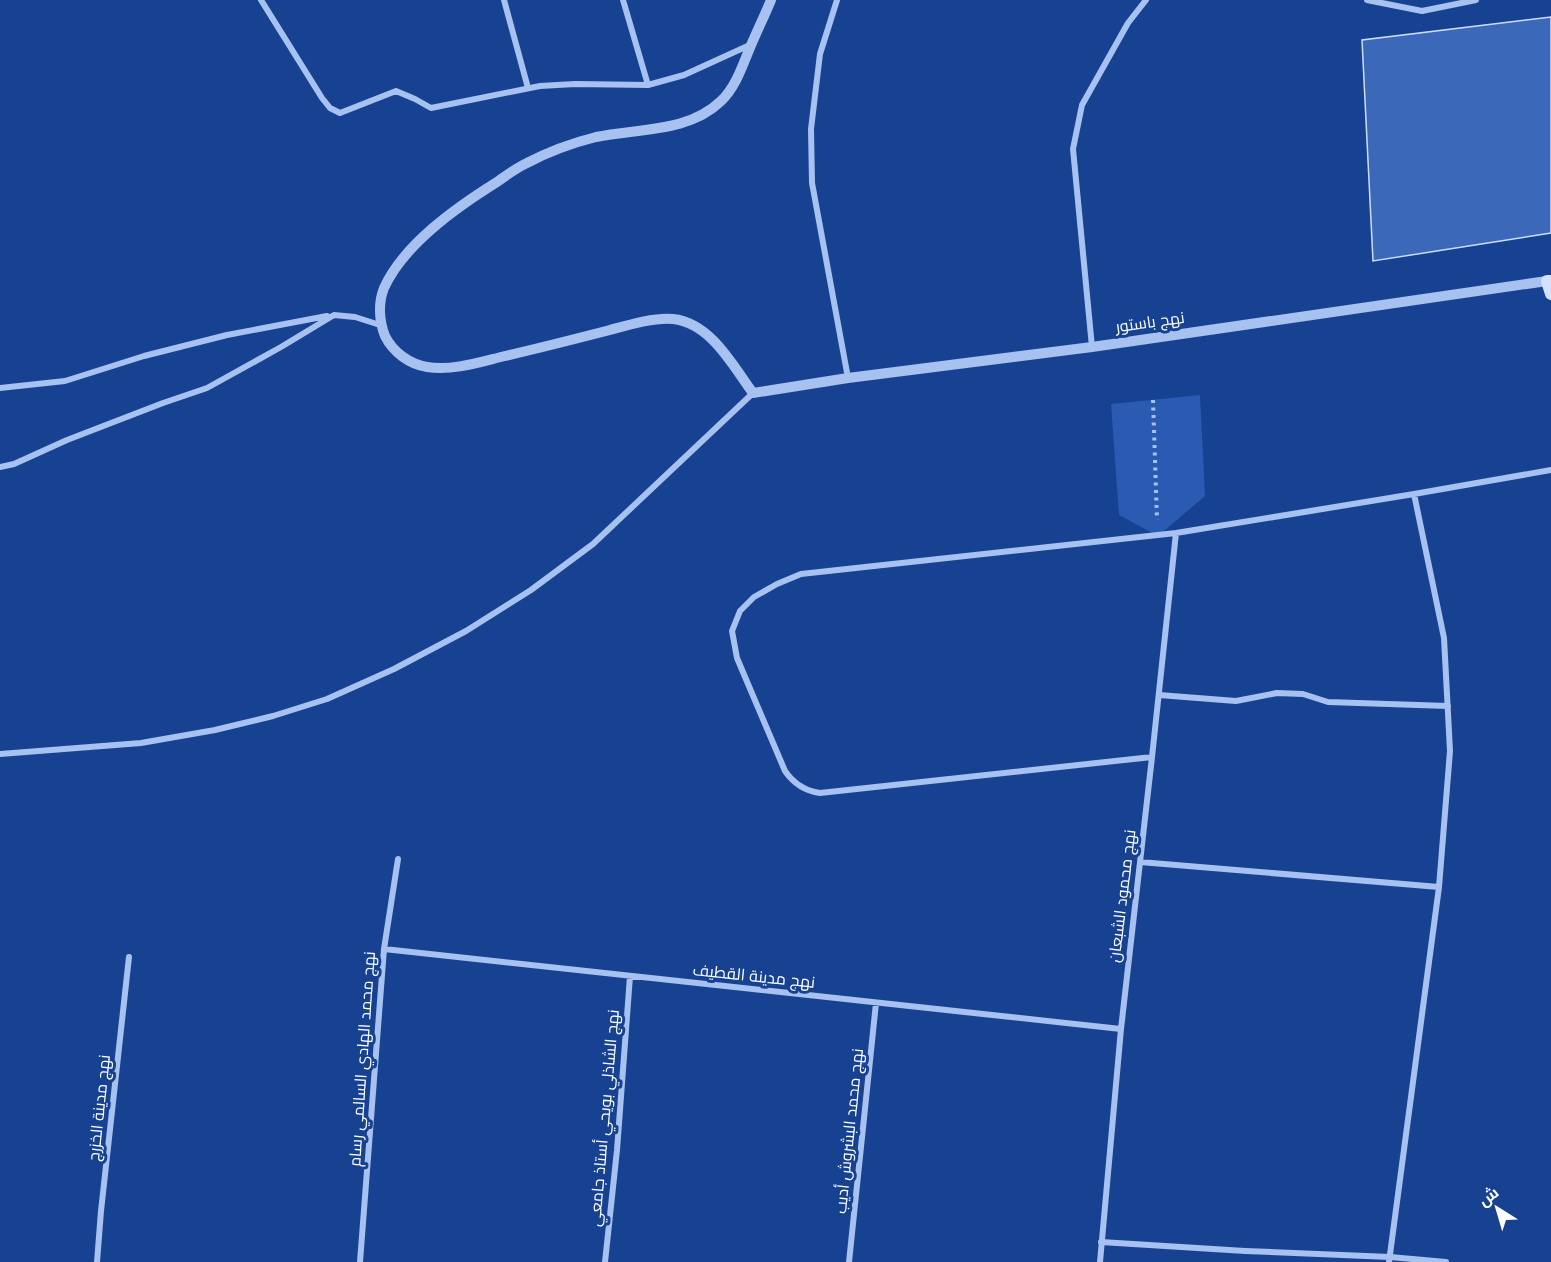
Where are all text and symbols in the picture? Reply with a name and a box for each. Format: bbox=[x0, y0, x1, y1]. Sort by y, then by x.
street label: نهج باستور bbox=[1113, 306, 1186, 338]
street label: نهج محمود الشبعان bbox=[1102, 828, 1142, 964]
street label: نهج محمد الهادي السالمي رسام bbox=[343, 950, 383, 1168]
street label: نهج مدينة القطيف bbox=[692, 958, 816, 994]
street label: نهج الشاذلي بويحي أستاذ جامعي bbox=[583, 1009, 627, 1228]
street label: نهج محمد البشروش أديب bbox=[829, 1047, 869, 1215]
street label: نهج مدينة الخزرج bbox=[82, 1054, 116, 1162]
north arrow bbox=[1467, 1178, 1527, 1238]
text: ش bbox=[1473, 1181, 1503, 1212]

